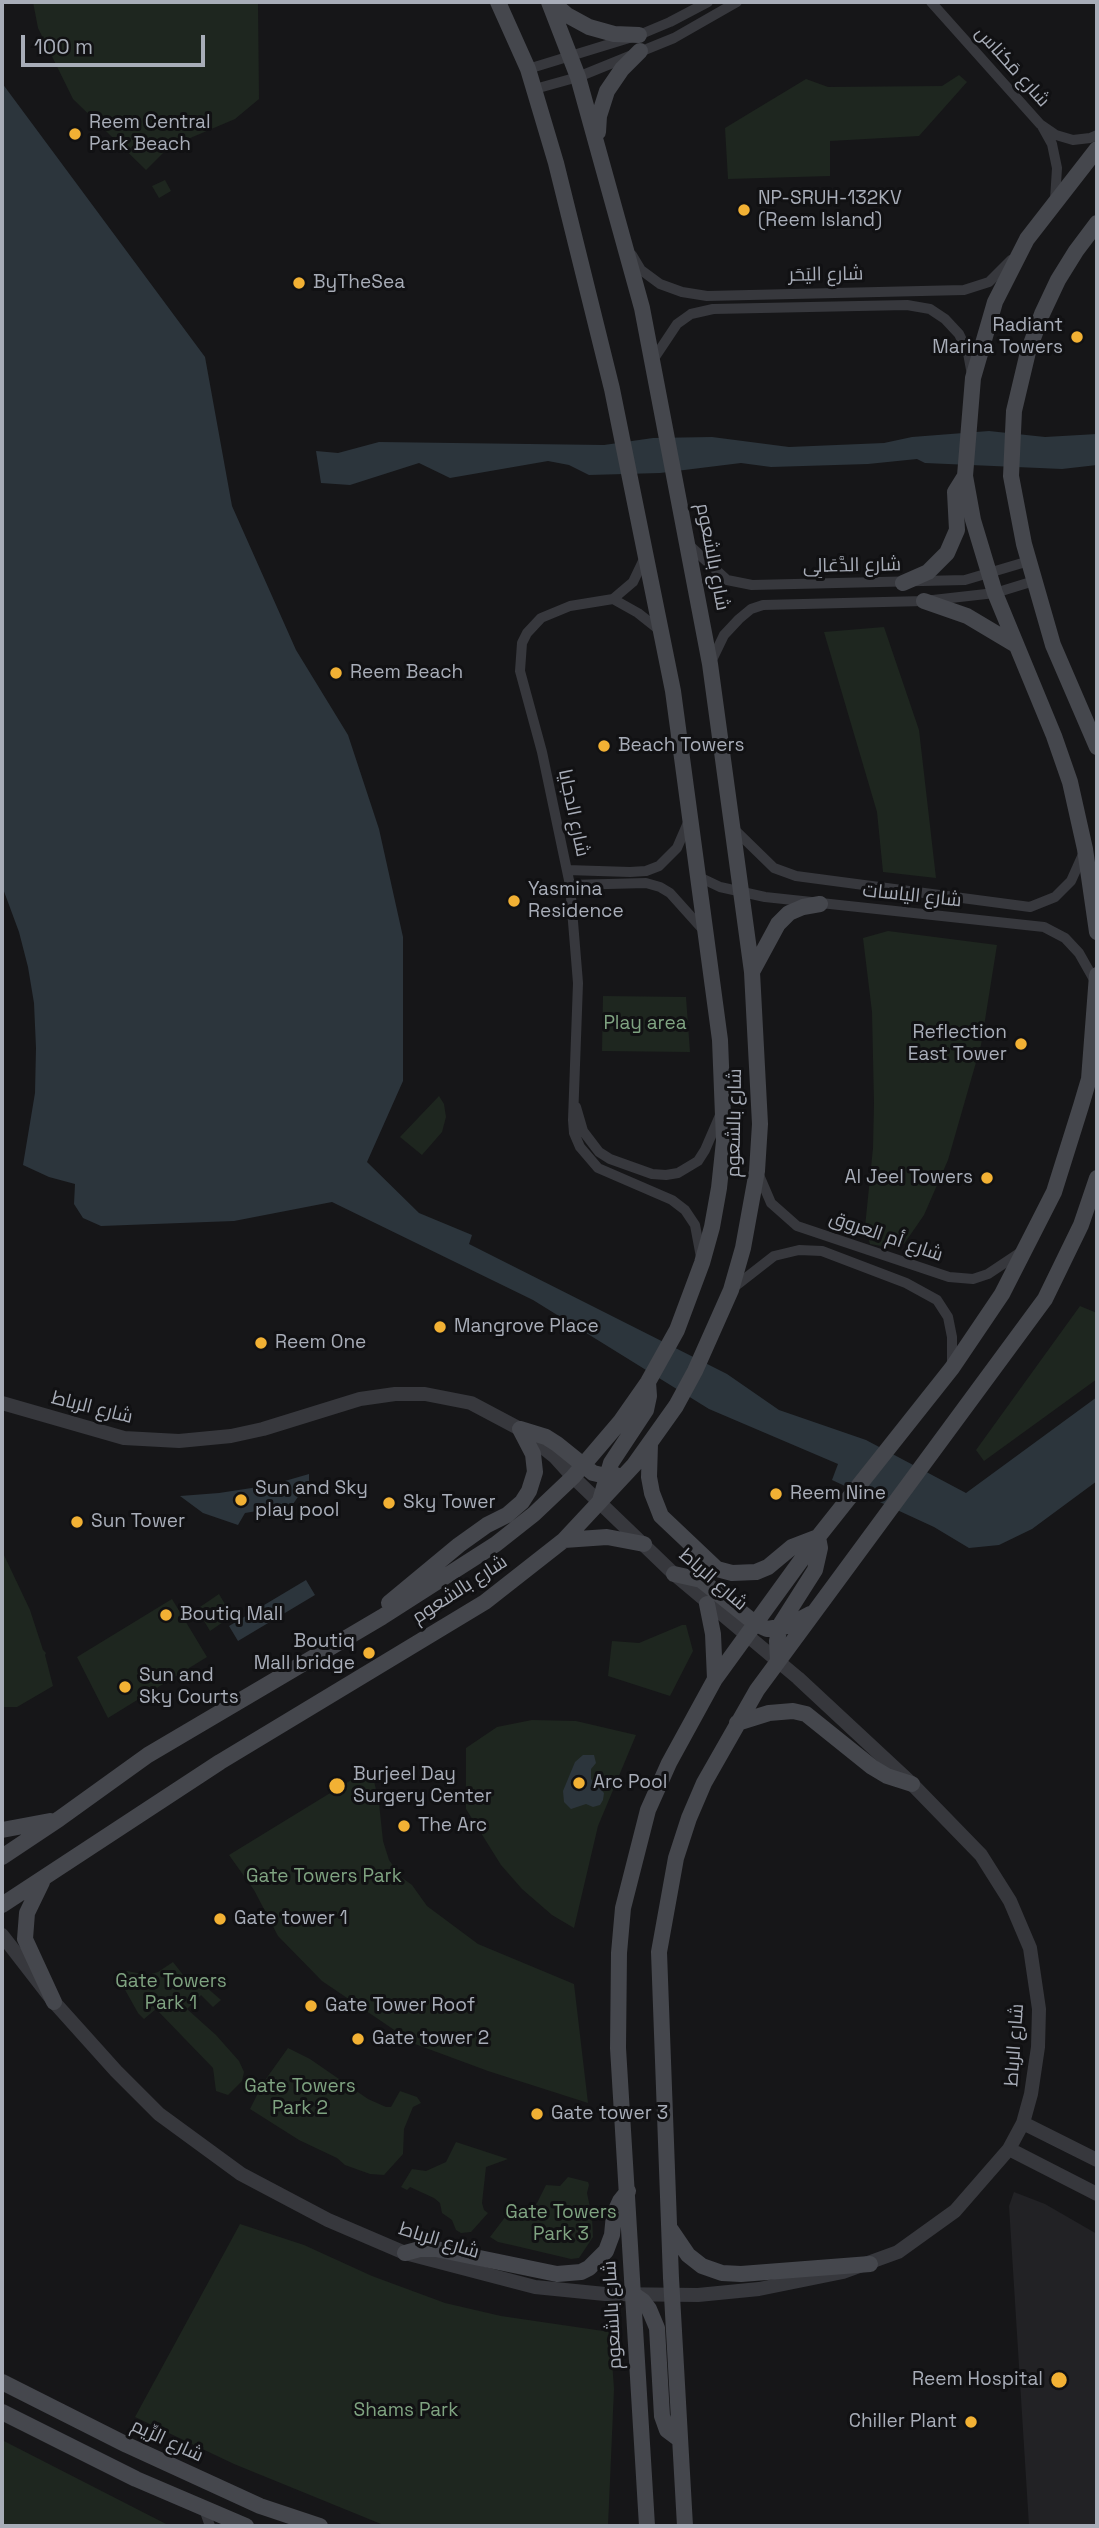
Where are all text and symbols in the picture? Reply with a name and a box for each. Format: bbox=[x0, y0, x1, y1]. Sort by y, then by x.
scale bar bbox=[24, 21, 208, 65]
street label: شارع مَكناس bbox=[970, 22, 1054, 112]
text: 100 m bbox=[34, 33, 93, 60]
place label: Reem Central Park Beach bbox=[89, 112, 211, 156]
marker: Reem Central Park Beach bbox=[67, 126, 83, 142]
place label: NP-SRUH-132KV (Reem Island) bbox=[758, 188, 902, 232]
marker: NP-SRUH-132KV (Reem Island) bbox=[736, 202, 752, 218]
street label: شارع اليَحَر bbox=[788, 263, 864, 287]
place label: ByTheSea bbox=[313, 272, 405, 294]
marker: ByTheSea bbox=[291, 275, 307, 291]
place label: Radiant Marina Towers bbox=[932, 315, 1063, 359]
marker: Radiant Marina Towers bbox=[1069, 329, 1085, 345]
street label: شارع بالشعوم bbox=[690, 501, 734, 613]
street label: شارع الدَّعَالِى bbox=[803, 554, 901, 578]
place label: Reem Beach bbox=[350, 662, 463, 684]
marker: Reem Beach bbox=[328, 665, 344, 681]
place label: Beach Towers bbox=[618, 735, 744, 757]
marker: Beach Towers bbox=[596, 738, 612, 754]
street label: شارع الدجايا bbox=[553, 767, 593, 859]
place label: Yasmina Residence bbox=[528, 879, 624, 923]
street label: شارع الياسات bbox=[861, 879, 963, 913]
marker: Yasmina Residence bbox=[506, 893, 522, 909]
park label: Play area bbox=[603, 1013, 687, 1035]
place label: Reflection East Tower bbox=[908, 1022, 1007, 1066]
marker: Reflection East Tower bbox=[1013, 1036, 1029, 1052]
street label: شارع بالشعوم bbox=[723, 1068, 747, 1178]
place label: Al Jeel Towers bbox=[845, 1167, 973, 1189]
marker: Al Jeel Towers bbox=[979, 1170, 995, 1186]
street label: شارع أم العروق bbox=[826, 1207, 946, 1267]
place label: Mangrove Place bbox=[454, 1316, 599, 1338]
marker: Mangrove Place bbox=[432, 1319, 448, 1335]
place label: Reem One bbox=[275, 1332, 366, 1354]
marker: Reem One bbox=[253, 1335, 269, 1351]
street label: شارع الرباط bbox=[49, 1387, 135, 1429]
place label: Sun and Sky play pool bbox=[255, 1478, 368, 1522]
place label: Reem Nine bbox=[790, 1483, 886, 1505]
marker: Reem Nine bbox=[768, 1486, 784, 1502]
marker: Sun and Sky play pool bbox=[233, 1492, 249, 1508]
place label: Sky Tower bbox=[403, 1492, 496, 1514]
marker: Sky Tower bbox=[381, 1495, 397, 1511]
place label: Sun Tower bbox=[91, 1511, 185, 1533]
marker: Sun Tower bbox=[69, 1514, 85, 1530]
street label: شارع الرباط bbox=[674, 1544, 752, 1616]
street label: شارع بالشعوم bbox=[408, 1551, 512, 1629]
place label: Boutiq Mall bbox=[180, 1604, 283, 1626]
marker: Boutiq Mall bbox=[158, 1607, 174, 1623]
place label: Boutiq Mall bridge bbox=[254, 1631, 355, 1675]
marker: Boutiq Mall bridge bbox=[361, 1645, 377, 1661]
place label: Sun and Sky Courts bbox=[139, 1665, 239, 1709]
marker: Sun and Sky Courts bbox=[117, 1679, 133, 1695]
place label: Burjeel Day Surgery Center bbox=[353, 1764, 492, 1808]
place label: Arc Pool bbox=[593, 1772, 667, 1794]
marker: Arc Pool bbox=[571, 1775, 587, 1791]
marker: Burjeel Day Surgery Center bbox=[327, 1776, 347, 1796]
place label: The Arc bbox=[418, 1815, 487, 1837]
marker: The Arc bbox=[396, 1818, 412, 1834]
park label: Gate Towers Park bbox=[246, 1866, 402, 1888]
place label: Gate tower 1 bbox=[234, 1908, 348, 1930]
marker: Gate tower 1 bbox=[212, 1911, 228, 1927]
park label: Gate Towers Park 1 bbox=[115, 1971, 227, 2015]
place label: Gate Tower Roof bbox=[325, 1995, 475, 2017]
marker: Gate Tower Roof bbox=[303, 1998, 319, 2014]
street label: شارع الرباط bbox=[1001, 2003, 1029, 2087]
place label: Gate tower 2 bbox=[372, 2028, 489, 2050]
marker: Gate tower 2 bbox=[350, 2031, 366, 2047]
park label: Gate Towers Park 2 bbox=[244, 2076, 356, 2120]
place label: Gate tower 3 bbox=[551, 2103, 668, 2125]
marker: Gate tower 3 bbox=[529, 2106, 545, 2122]
park label: Gate Towers Park 3 bbox=[505, 2202, 617, 2246]
street label: شارع الرباط bbox=[396, 2218, 482, 2264]
street label: شارع بالشعوم bbox=[599, 2260, 627, 2370]
place label: Reem Hospital bbox=[912, 2369, 1043, 2391]
marker: Reem Hospital bbox=[1049, 2370, 1069, 2390]
park label: Shams Park bbox=[354, 2400, 458, 2422]
place label: Chiller Plant bbox=[849, 2411, 957, 2433]
street label: شارع الرِّيم bbox=[127, 2414, 207, 2468]
marker: Chiller Plant bbox=[963, 2414, 979, 2430]

